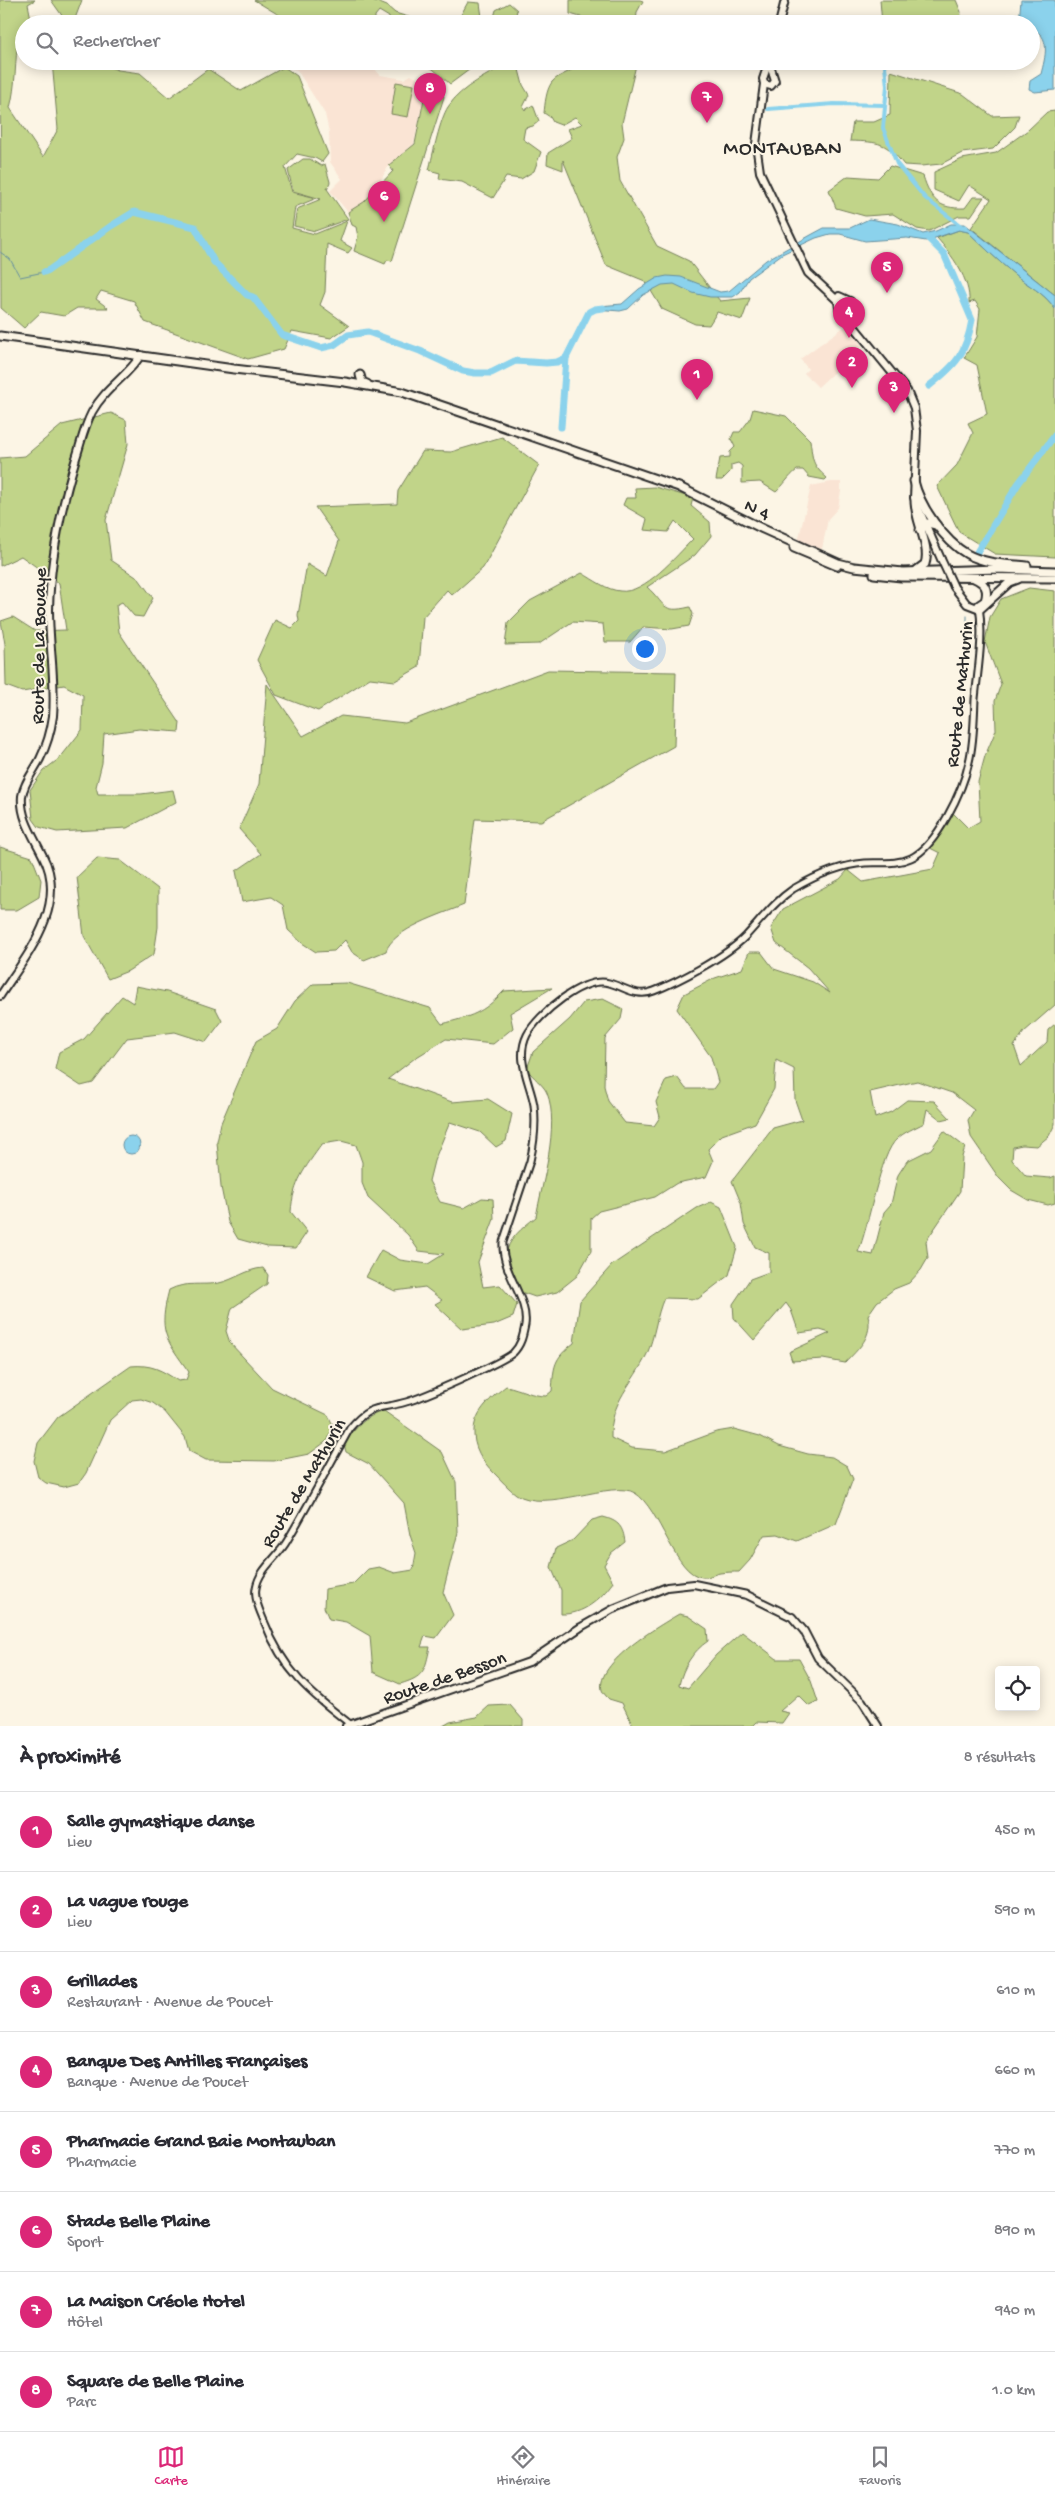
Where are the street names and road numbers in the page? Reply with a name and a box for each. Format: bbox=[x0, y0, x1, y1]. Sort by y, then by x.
street label: N 4 bbox=[740, 495, 773, 527]
street label: Route de La Bouaye bbox=[28, 567, 53, 724]
street label: Route de Mathurin bbox=[942, 620, 981, 769]
street label: Route de Mathurin bbox=[257, 1415, 353, 1553]
street label: Route de Besson bbox=[381, 1647, 510, 1711]

